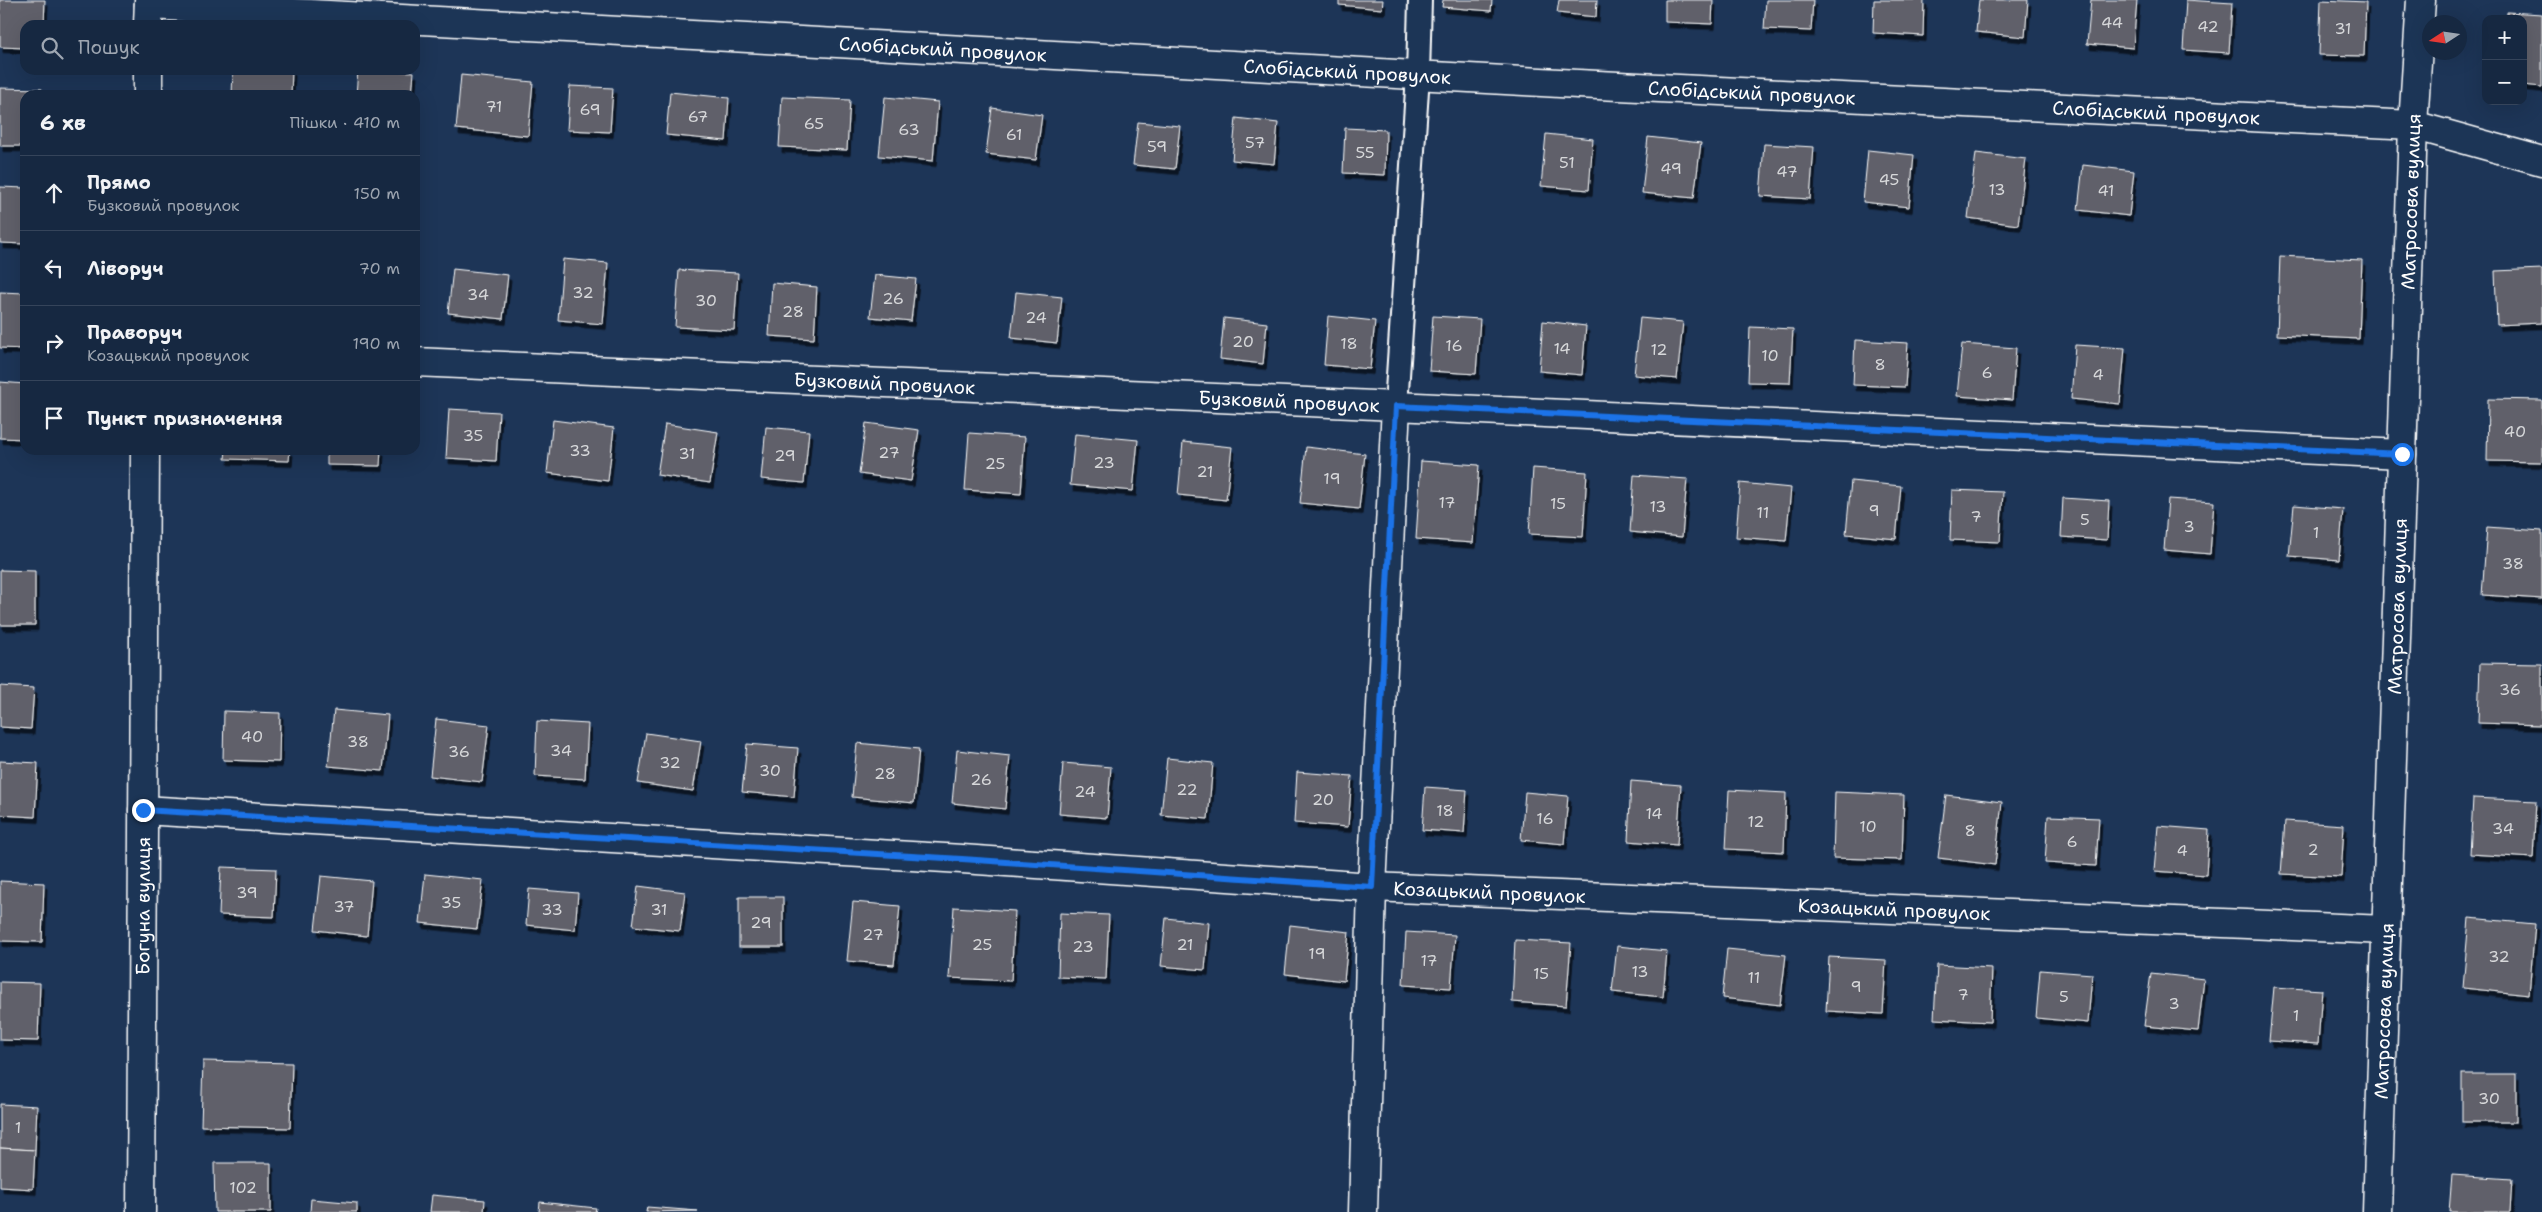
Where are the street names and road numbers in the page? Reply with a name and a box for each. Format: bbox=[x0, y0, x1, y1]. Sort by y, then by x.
street label: Слобідський провулок bbox=[838, 31, 1047, 68]
street label: Слобідський провулок bbox=[1243, 54, 1452, 90]
street label: Слобідський провулок bbox=[1647, 75, 1856, 111]
street label: Слобідський провулок bbox=[2052, 95, 2261, 130]
street label: Матросова вулиця bbox=[2396, 113, 2427, 290]
street label: Бузковий провулок bbox=[793, 367, 976, 400]
street label: Бузковий провулок bbox=[1198, 385, 1380, 418]
street label: Матросова вулиця bbox=[2382, 518, 2413, 695]
street label: Богуна вулиця bbox=[130, 837, 156, 975]
street label: Козацький провулок bbox=[1393, 876, 1586, 909]
street label: Козацький провулок bbox=[1797, 893, 1991, 926]
street label: Матросова вулиця bbox=[2369, 922, 2400, 1100]

